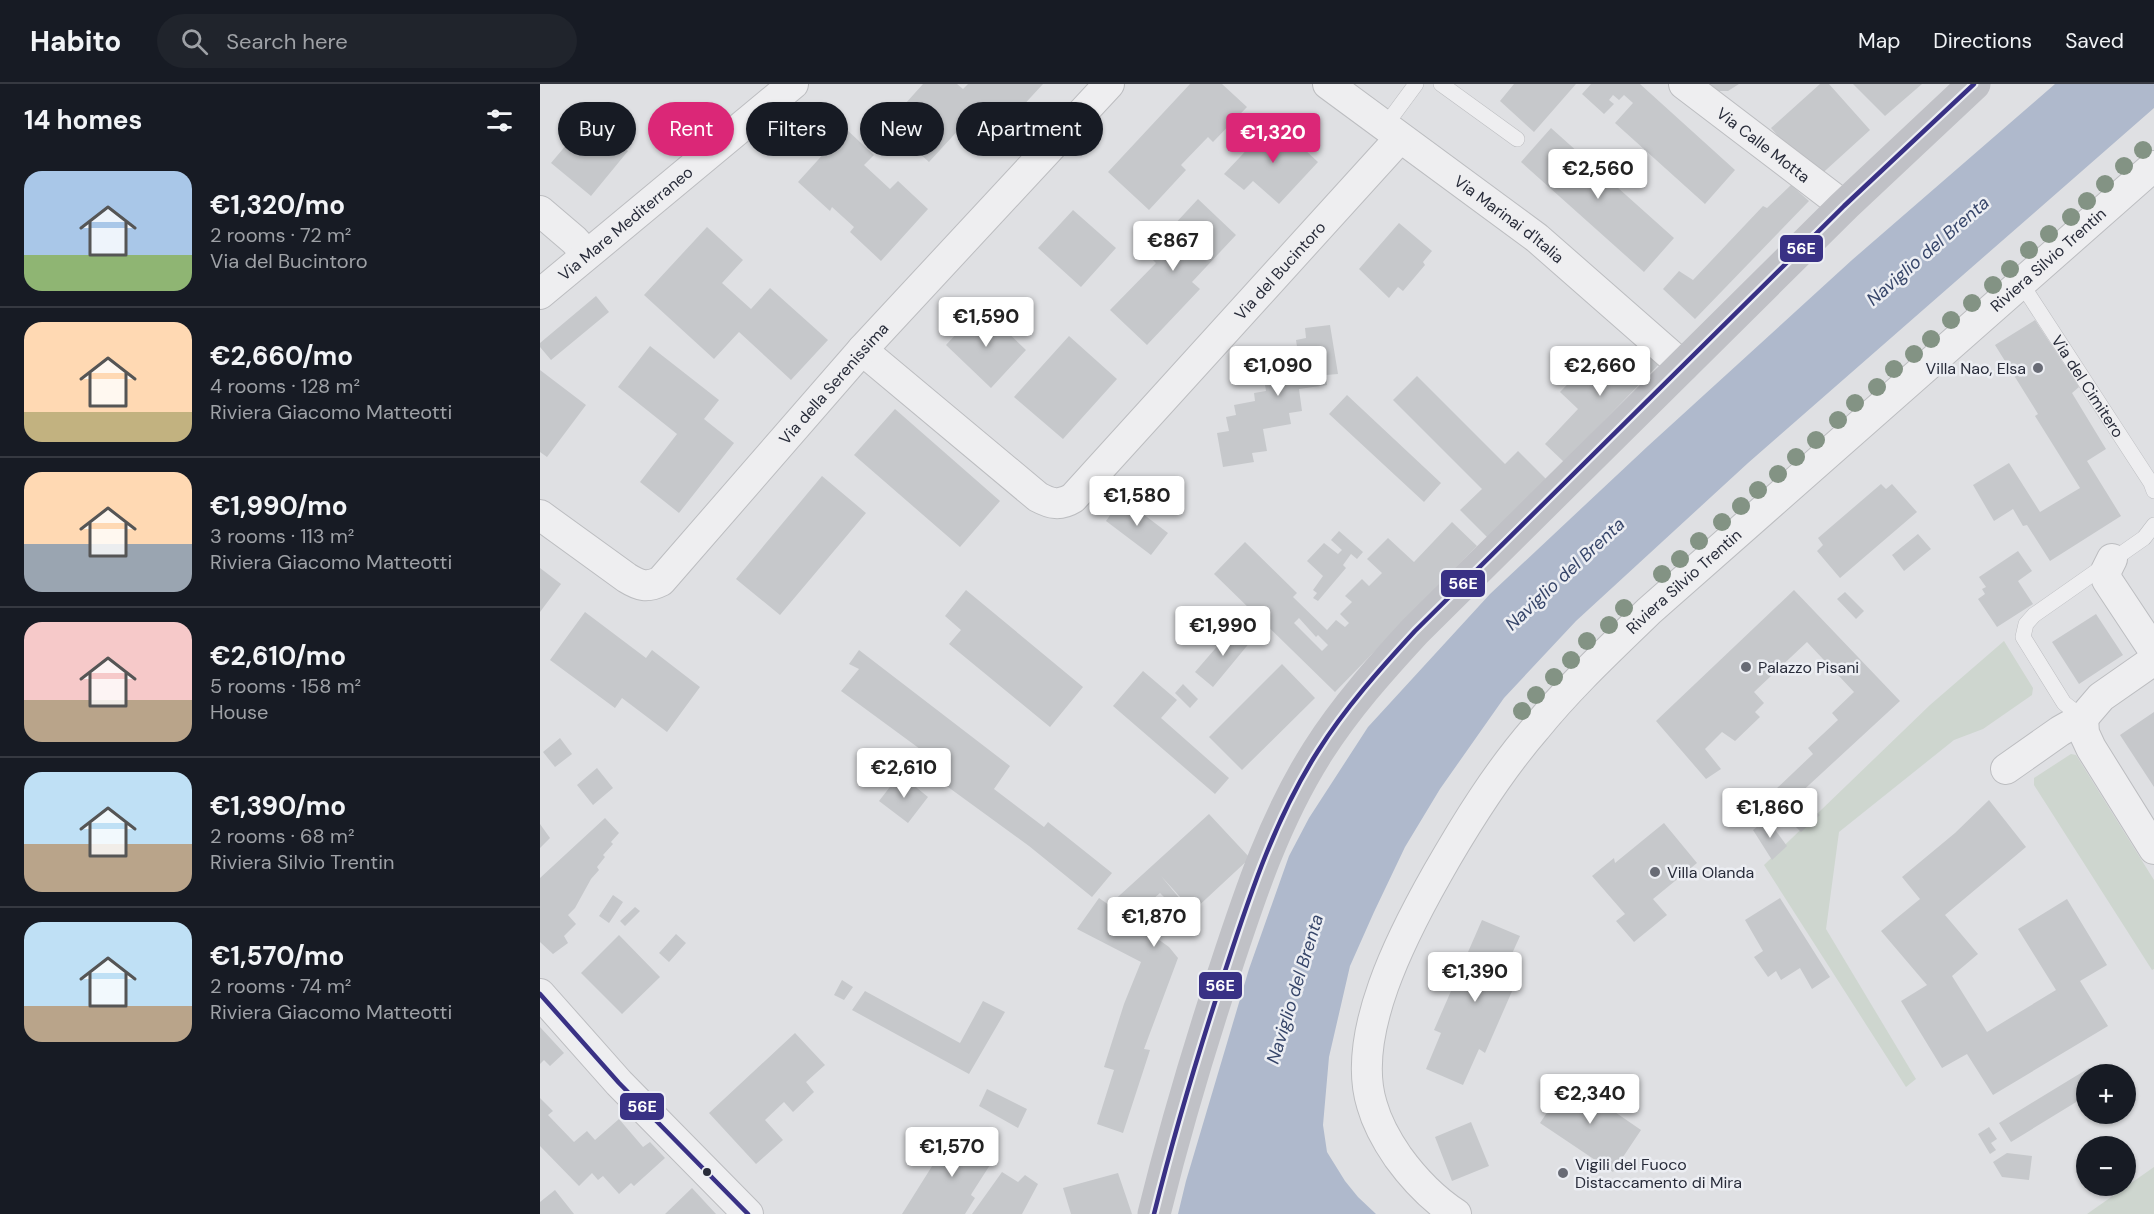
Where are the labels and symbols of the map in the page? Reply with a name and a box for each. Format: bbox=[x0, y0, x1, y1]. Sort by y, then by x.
street label: Via Calle Motta bbox=[1713, 102, 1814, 187]
pin: €1,320 bbox=[1224, 113, 1322, 164]
pin: €2,560 bbox=[1549, 149, 1647, 200]
street label: Via Mare Mediterraneo bbox=[554, 161, 697, 285]
street label: Via Marinai d'Italia bbox=[1450, 170, 1569, 268]
water label: Naviglio del Brenta bbox=[1861, 191, 1995, 311]
street label: Riviera Silvio Trentin bbox=[1986, 203, 2110, 316]
street label: Via del Bucintoro bbox=[1230, 217, 1330, 324]
pin: €867 bbox=[1137, 221, 1209, 272]
line badge: 56E bbox=[1779, 234, 1824, 263]
text: 56E bbox=[1786, 238, 1816, 259]
pin: €1,590 bbox=[937, 297, 1035, 348]
street label: Via della Serenissima bbox=[774, 318, 893, 449]
street label: Via del Cimitero bbox=[2047, 331, 2129, 441]
pin: €1,090 bbox=[1229, 346, 1327, 397]
pin: €2,660 bbox=[1551, 346, 1649, 397]
place label: Villa Nao, Elsa bbox=[1926, 358, 2026, 379]
marker: Villa Nao, Elsa bbox=[2031, 361, 2045, 375]
pin: €1,580 bbox=[1088, 476, 1186, 527]
water label: Naviglio del Brenta bbox=[1500, 512, 1630, 636]
street label: Riviera Silvio Trentin bbox=[1621, 524, 1746, 638]
line badge: 56E bbox=[1440, 569, 1486, 598]
text: 56E bbox=[1448, 573, 1478, 594]
pin: €1,990 bbox=[1174, 606, 1272, 657]
place label: Palazzo Pisani bbox=[1758, 657, 1859, 678]
marker: Palazzo Pisani bbox=[1739, 660, 1753, 674]
pin: €2,610 bbox=[855, 748, 953, 799]
pin: €1,860 bbox=[1721, 788, 1819, 839]
place label: Villa Olanda bbox=[1667, 862, 1754, 883]
marker: Villa Olanda bbox=[1648, 865, 1662, 879]
pin: €1,870 bbox=[1105, 897, 1203, 948]
water label: Naviglio del Brenta bbox=[1261, 911, 1329, 1067]
pin: €1,390 bbox=[1426, 952, 1524, 1003]
line badge: 56E bbox=[1198, 971, 1243, 1000]
text: 56E bbox=[1205, 975, 1235, 996]
pin: €2,340 bbox=[1541, 1074, 1639, 1125]
line badge: 56E bbox=[619, 1092, 665, 1121]
text: 56E bbox=[627, 1096, 657, 1117]
pin: €1,570 bbox=[903, 1127, 1001, 1178]
place label: Vigili del Fuoco Distaccamento di Mira bbox=[1575, 1154, 1742, 1193]
unlabelled marker bbox=[701, 1166, 713, 1178]
marker: Vigili del Fuoco Distaccamento di Mira bbox=[1556, 1166, 1570, 1180]

